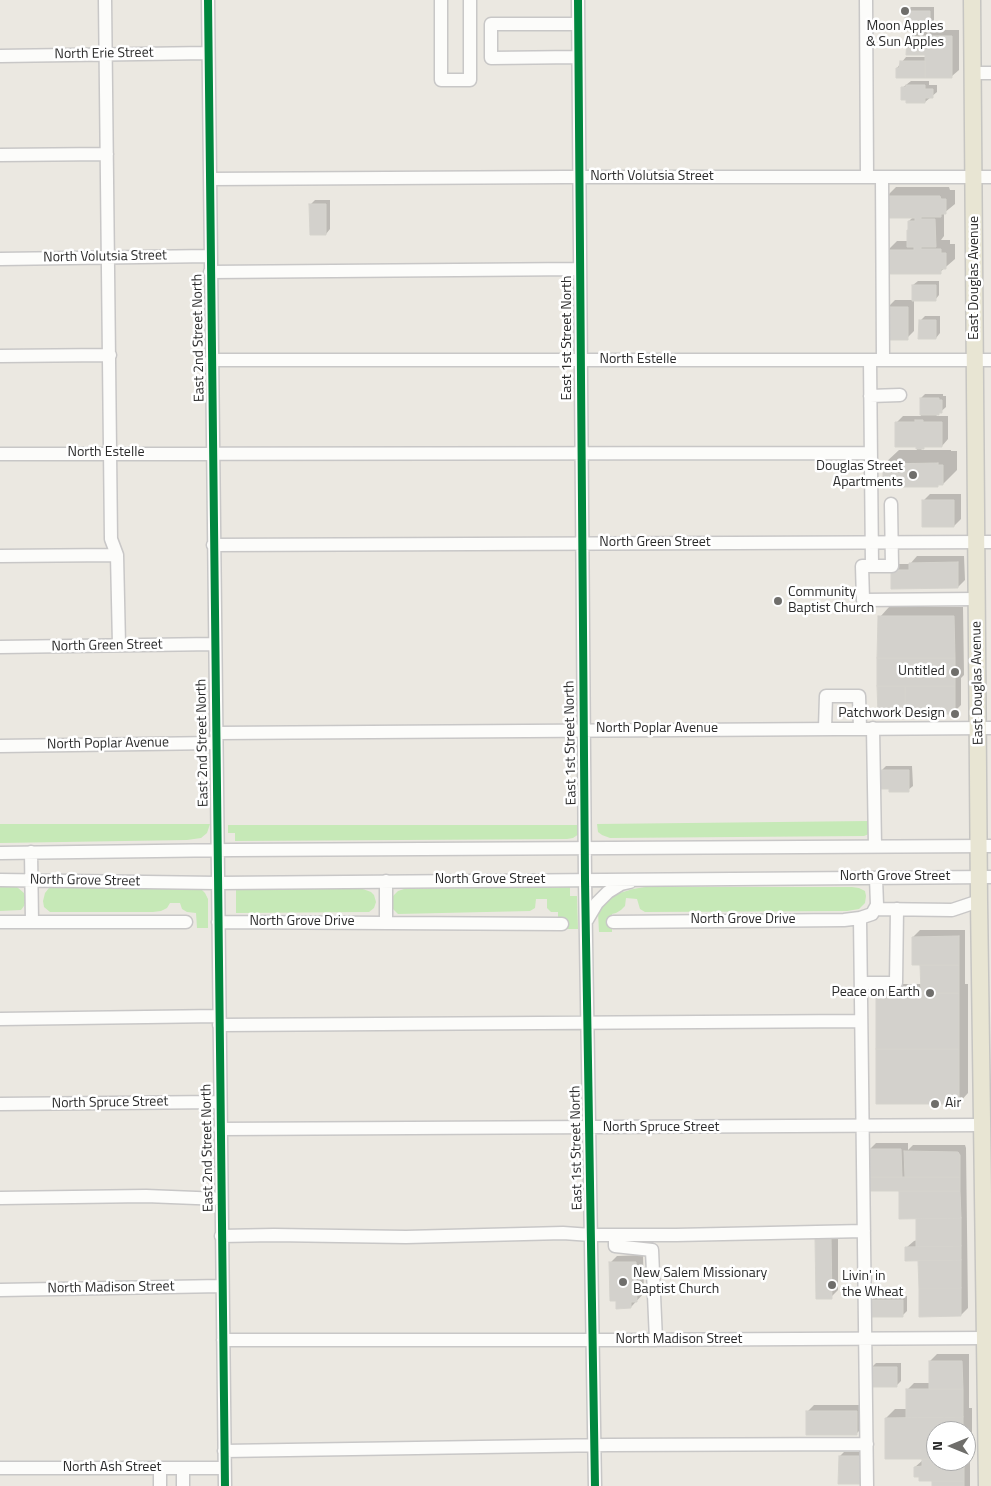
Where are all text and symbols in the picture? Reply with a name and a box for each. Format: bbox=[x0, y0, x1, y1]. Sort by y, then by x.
marker: Moon Apples & Sun Apples bbox=[899, 5, 911, 17]
place label: Moon Apples & Sun Apples bbox=[866, 19, 944, 52]
street label: North Erie Street bbox=[54, 45, 154, 63]
street label: North Volutsia Street bbox=[590, 169, 714, 185]
street label: East Douglas Avenue bbox=[967, 216, 983, 340]
street label: North Volutsia Street bbox=[43, 248, 167, 266]
street label: East 2nd Street North bbox=[189, 274, 209, 402]
street label: East 1st Street North bbox=[560, 276, 576, 400]
street label: North Estelle bbox=[600, 352, 676, 368]
street label: North Estelle bbox=[68, 445, 144, 461]
place label: Douglas Street Apartments bbox=[816, 459, 903, 492]
marker: Douglas Street Apartments bbox=[907, 469, 919, 481]
street label: North Green Street bbox=[599, 535, 711, 551]
place label: Community Baptist Church bbox=[788, 585, 874, 618]
marker: Community Baptist Church bbox=[772, 595, 784, 607]
street label: East Douglas Avenue bbox=[969, 621, 987, 745]
street label: North Green Street bbox=[51, 637, 163, 655]
place label: Untitled bbox=[898, 664, 945, 680]
marker: Untitled bbox=[949, 666, 961, 678]
street label: East 2nd Street North bbox=[193, 679, 213, 807]
street label: East 1st Street North bbox=[562, 680, 580, 806]
place label: Patchwork Design bbox=[838, 706, 945, 722]
marker: Patchwork Design bbox=[949, 708, 961, 720]
street label: North Poplar Avenue bbox=[596, 721, 718, 737]
street label: North Poplar Avenue bbox=[47, 735, 169, 753]
street label: North Grove Street bbox=[840, 869, 950, 885]
street label: North Grove Street bbox=[30, 872, 140, 890]
street label: North Grove Street bbox=[435, 872, 545, 888]
street label: North Grove Drive bbox=[690, 912, 796, 928]
street label: North Grove Drive bbox=[249, 914, 355, 930]
place label: Peace on Earth bbox=[831, 985, 920, 1001]
marker: Peace on Earth bbox=[924, 987, 936, 999]
street label: East 2nd Street North bbox=[198, 1084, 218, 1212]
street label: East 1st Street North bbox=[568, 1085, 586, 1211]
street label: North Spruce Street bbox=[52, 1094, 168, 1112]
place label: Air bbox=[945, 1096, 961, 1112]
marker: Air bbox=[929, 1098, 941, 1110]
street label: North Spruce Street bbox=[603, 1120, 719, 1136]
place label: New Salem Missionary Baptist Church bbox=[633, 1266, 767, 1298]
place label: Livin' in the Wheat bbox=[842, 1269, 904, 1302]
marker: New Salem Missionary Baptist Church bbox=[617, 1276, 629, 1288]
street label: North Madison Street bbox=[47, 1278, 175, 1298]
marker: Livin' in the Wheat bbox=[826, 1279, 838, 1291]
street label: North Madison Street bbox=[616, 1332, 742, 1348]
north arrow bbox=[926, 1421, 976, 1471]
text: N bbox=[926, 1441, 947, 1451]
street label: North Ash Street bbox=[63, 1460, 161, 1476]

